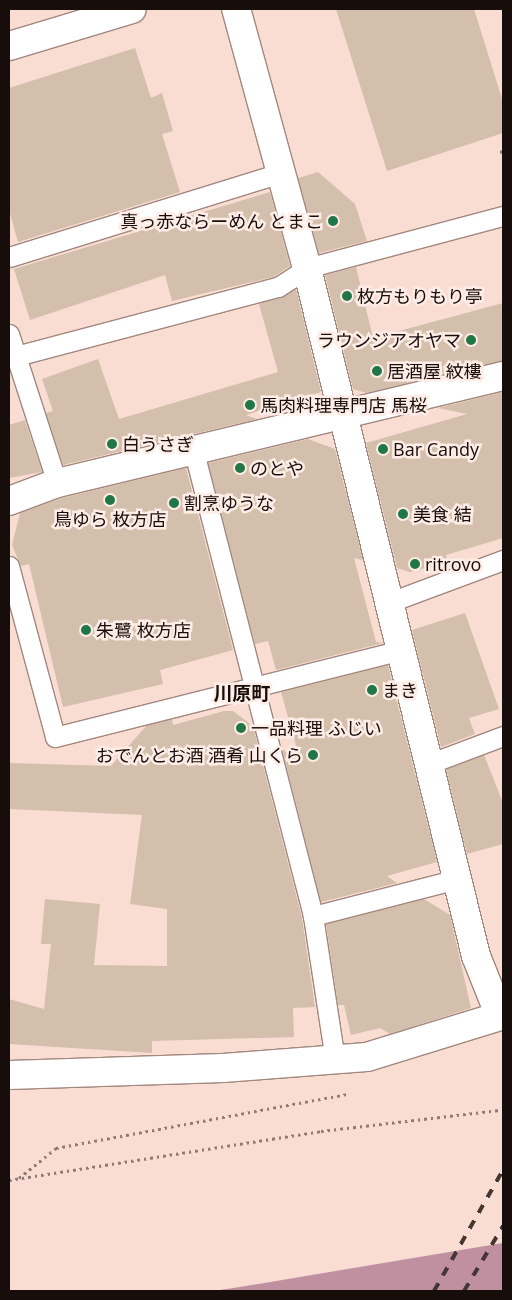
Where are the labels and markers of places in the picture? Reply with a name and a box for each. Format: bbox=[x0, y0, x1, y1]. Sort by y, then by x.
place label: 真っ赤ならーめん とまこ bbox=[120, 210, 323, 232]
marker: 真っ赤ならーめん とまこ bbox=[327, 215, 339, 227]
place label: 枚方もりもり亭 bbox=[357, 285, 483, 307]
marker: 枚方もりもり亭 bbox=[341, 290, 353, 302]
place label: ラウンジアオヤマ bbox=[317, 329, 461, 351]
marker: ラウンジアオヤマ bbox=[465, 334, 477, 346]
place label: 居酒屋 紋樓 bbox=[387, 360, 482, 382]
marker: 居酒屋 紋樓 bbox=[371, 365, 383, 377]
place label: 馬肉料理専門店 馬桜 bbox=[260, 394, 427, 416]
marker: 馬肉料理専門店 馬桜 bbox=[244, 399, 256, 411]
place label: 白うさぎ bbox=[122, 433, 194, 455]
marker: 白うさぎ bbox=[106, 438, 118, 450]
place label: Bar Candy bbox=[393, 438, 479, 460]
marker: Bar Candy bbox=[377, 443, 389, 455]
place label: のとや bbox=[250, 457, 304, 479]
marker: のとや bbox=[234, 462, 246, 474]
place label: 割烹ゆうな bbox=[184, 492, 274, 514]
marker: 鳥ゆら 枚方店 bbox=[104, 494, 116, 506]
marker: 割烹ゆうな bbox=[168, 497, 180, 509]
place label: 美食 結 bbox=[413, 503, 472, 525]
place label: 鳥ゆら 枚方店 bbox=[54, 508, 166, 530]
marker: 美食 結 bbox=[397, 508, 409, 520]
place label: ritrovo bbox=[425, 553, 481, 575]
marker: ritrovo bbox=[409, 558, 421, 570]
place label: 朱鷺 枚方店 bbox=[96, 619, 191, 641]
marker: 朱鷺 枚方店 bbox=[80, 624, 92, 636]
place label: まき bbox=[382, 679, 418, 701]
marker: まき bbox=[366, 684, 378, 696]
place label: 一品料理 ふじい bbox=[251, 717, 382, 739]
marker: 一品料理 ふじい bbox=[235, 722, 247, 734]
place label: おでんとお酒 酒肴 山くら bbox=[96, 744, 303, 766]
marker: おでんとお酒 酒肴 山くら bbox=[307, 749, 319, 761]

